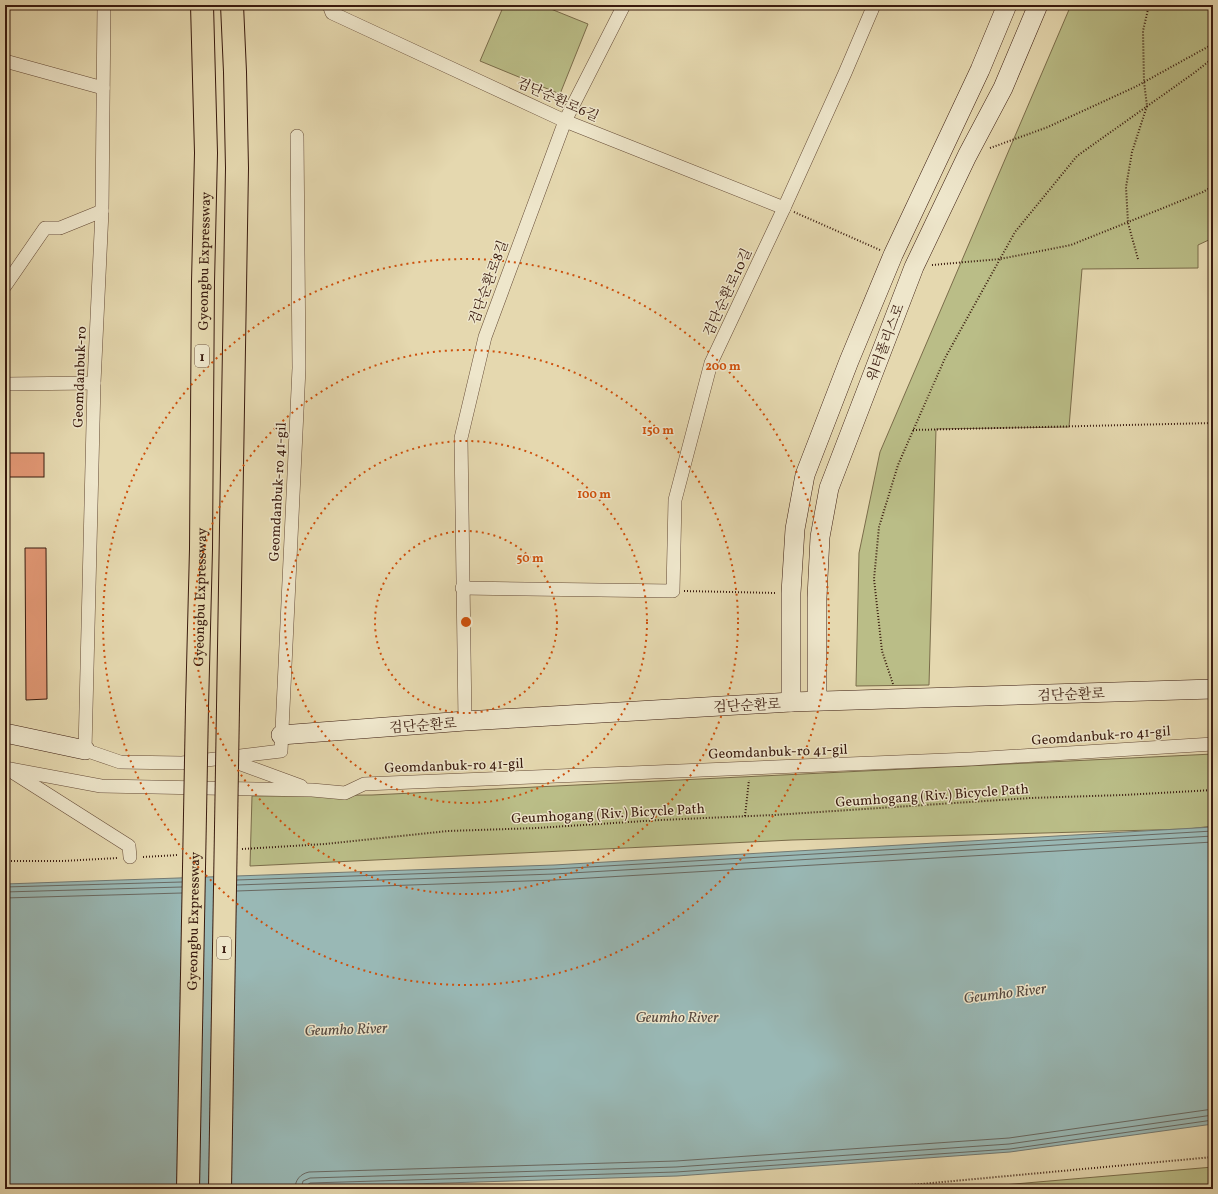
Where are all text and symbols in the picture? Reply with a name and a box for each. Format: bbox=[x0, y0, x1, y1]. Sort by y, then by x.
street label: 검단순환로6길 bbox=[513, 74, 602, 127]
street label: Gyeongbu Expressway bbox=[195, 191, 216, 330]
street label: 검단순환로8길 bbox=[465, 238, 513, 327]
street label: 검단순환로10길 bbox=[700, 246, 757, 340]
street label: 워터폴리스로 bbox=[863, 301, 910, 384]
street label: Geomdanbuk-ro bbox=[69, 326, 92, 428]
road number: 1 bbox=[195, 345, 209, 367]
text: 200 m bbox=[705, 359, 741, 375]
street label: Geomdanbuk-ro 41-gil bbox=[265, 422, 292, 562]
text: 150 m bbox=[642, 423, 674, 439]
text: 100 m bbox=[577, 487, 611, 503]
street label: Gyeongbu Expressway bbox=[190, 527, 212, 667]
text: 50 m bbox=[516, 551, 544, 567]
centre of rings bbox=[459, 615, 473, 629]
street label: 검단순환로 bbox=[1037, 685, 1106, 706]
street label: 검단순환로 bbox=[713, 695, 782, 718]
street label: 검단순환로 bbox=[389, 715, 458, 738]
street label: Geomdanbuk-ro 41-gil bbox=[1031, 722, 1171, 751]
street label: Geomdanbuk-ro 41-gil bbox=[708, 741, 848, 764]
street label: Geomdanbuk-ro 41-gil bbox=[384, 755, 524, 778]
street label: Geumhogang (Riv.) Bicycle Path bbox=[835, 780, 1029, 813]
street label: Geumhogang (Riv.) Bicycle Path bbox=[511, 800, 705, 829]
street label: Gyeongbu Expressway bbox=[184, 851, 205, 991]
road number: 1 bbox=[217, 937, 231, 959]
water label: Geumho River bbox=[963, 979, 1048, 1010]
water label: Geumho River bbox=[635, 1008, 719, 1029]
water label: Geumho River bbox=[304, 1019, 388, 1042]

